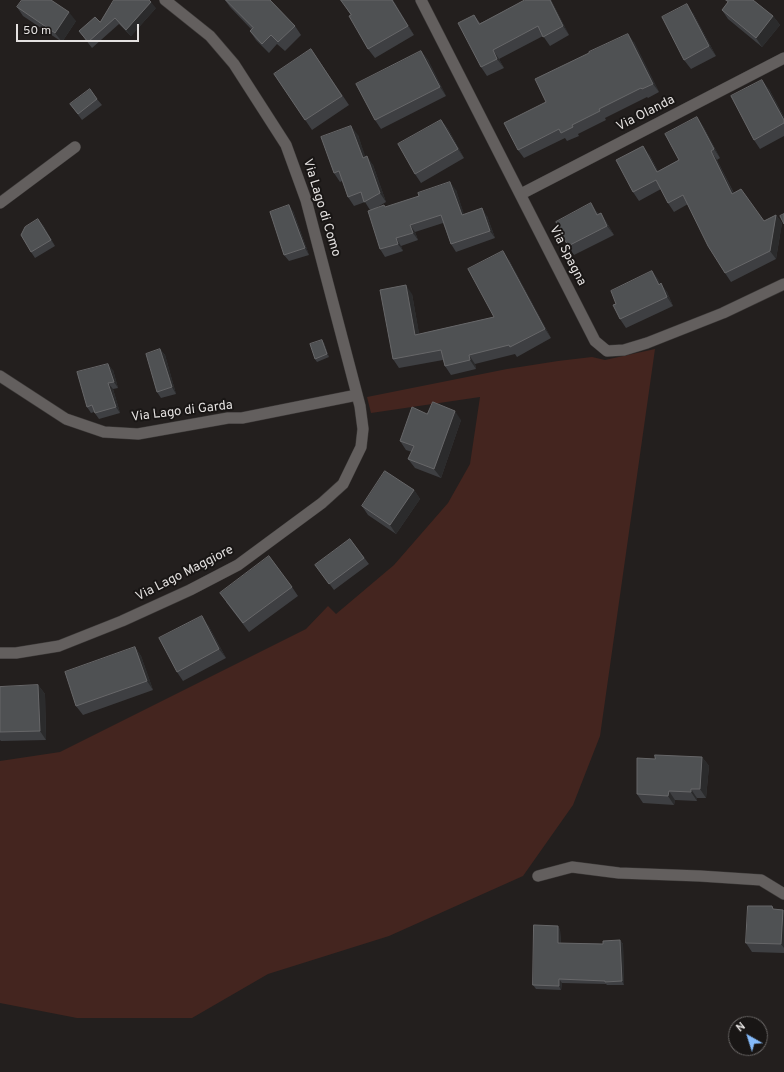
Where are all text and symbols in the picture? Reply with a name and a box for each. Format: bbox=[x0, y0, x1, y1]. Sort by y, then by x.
scale bar bbox=[18, 16, 141, 42]
text: 50 m bbox=[23, 23, 51, 39]
street label: Via Olanda bbox=[614, 93, 678, 135]
street label: Via Lago di Como bbox=[299, 157, 343, 259]
street label: Via Spagna bbox=[545, 223, 589, 289]
street label: Via Lago di Garda bbox=[130, 398, 234, 426]
street label: Via Lago Maggiore bbox=[134, 543, 236, 605]
north arrow bbox=[728, 1016, 768, 1056]
text: N bbox=[734, 1020, 749, 1035]

